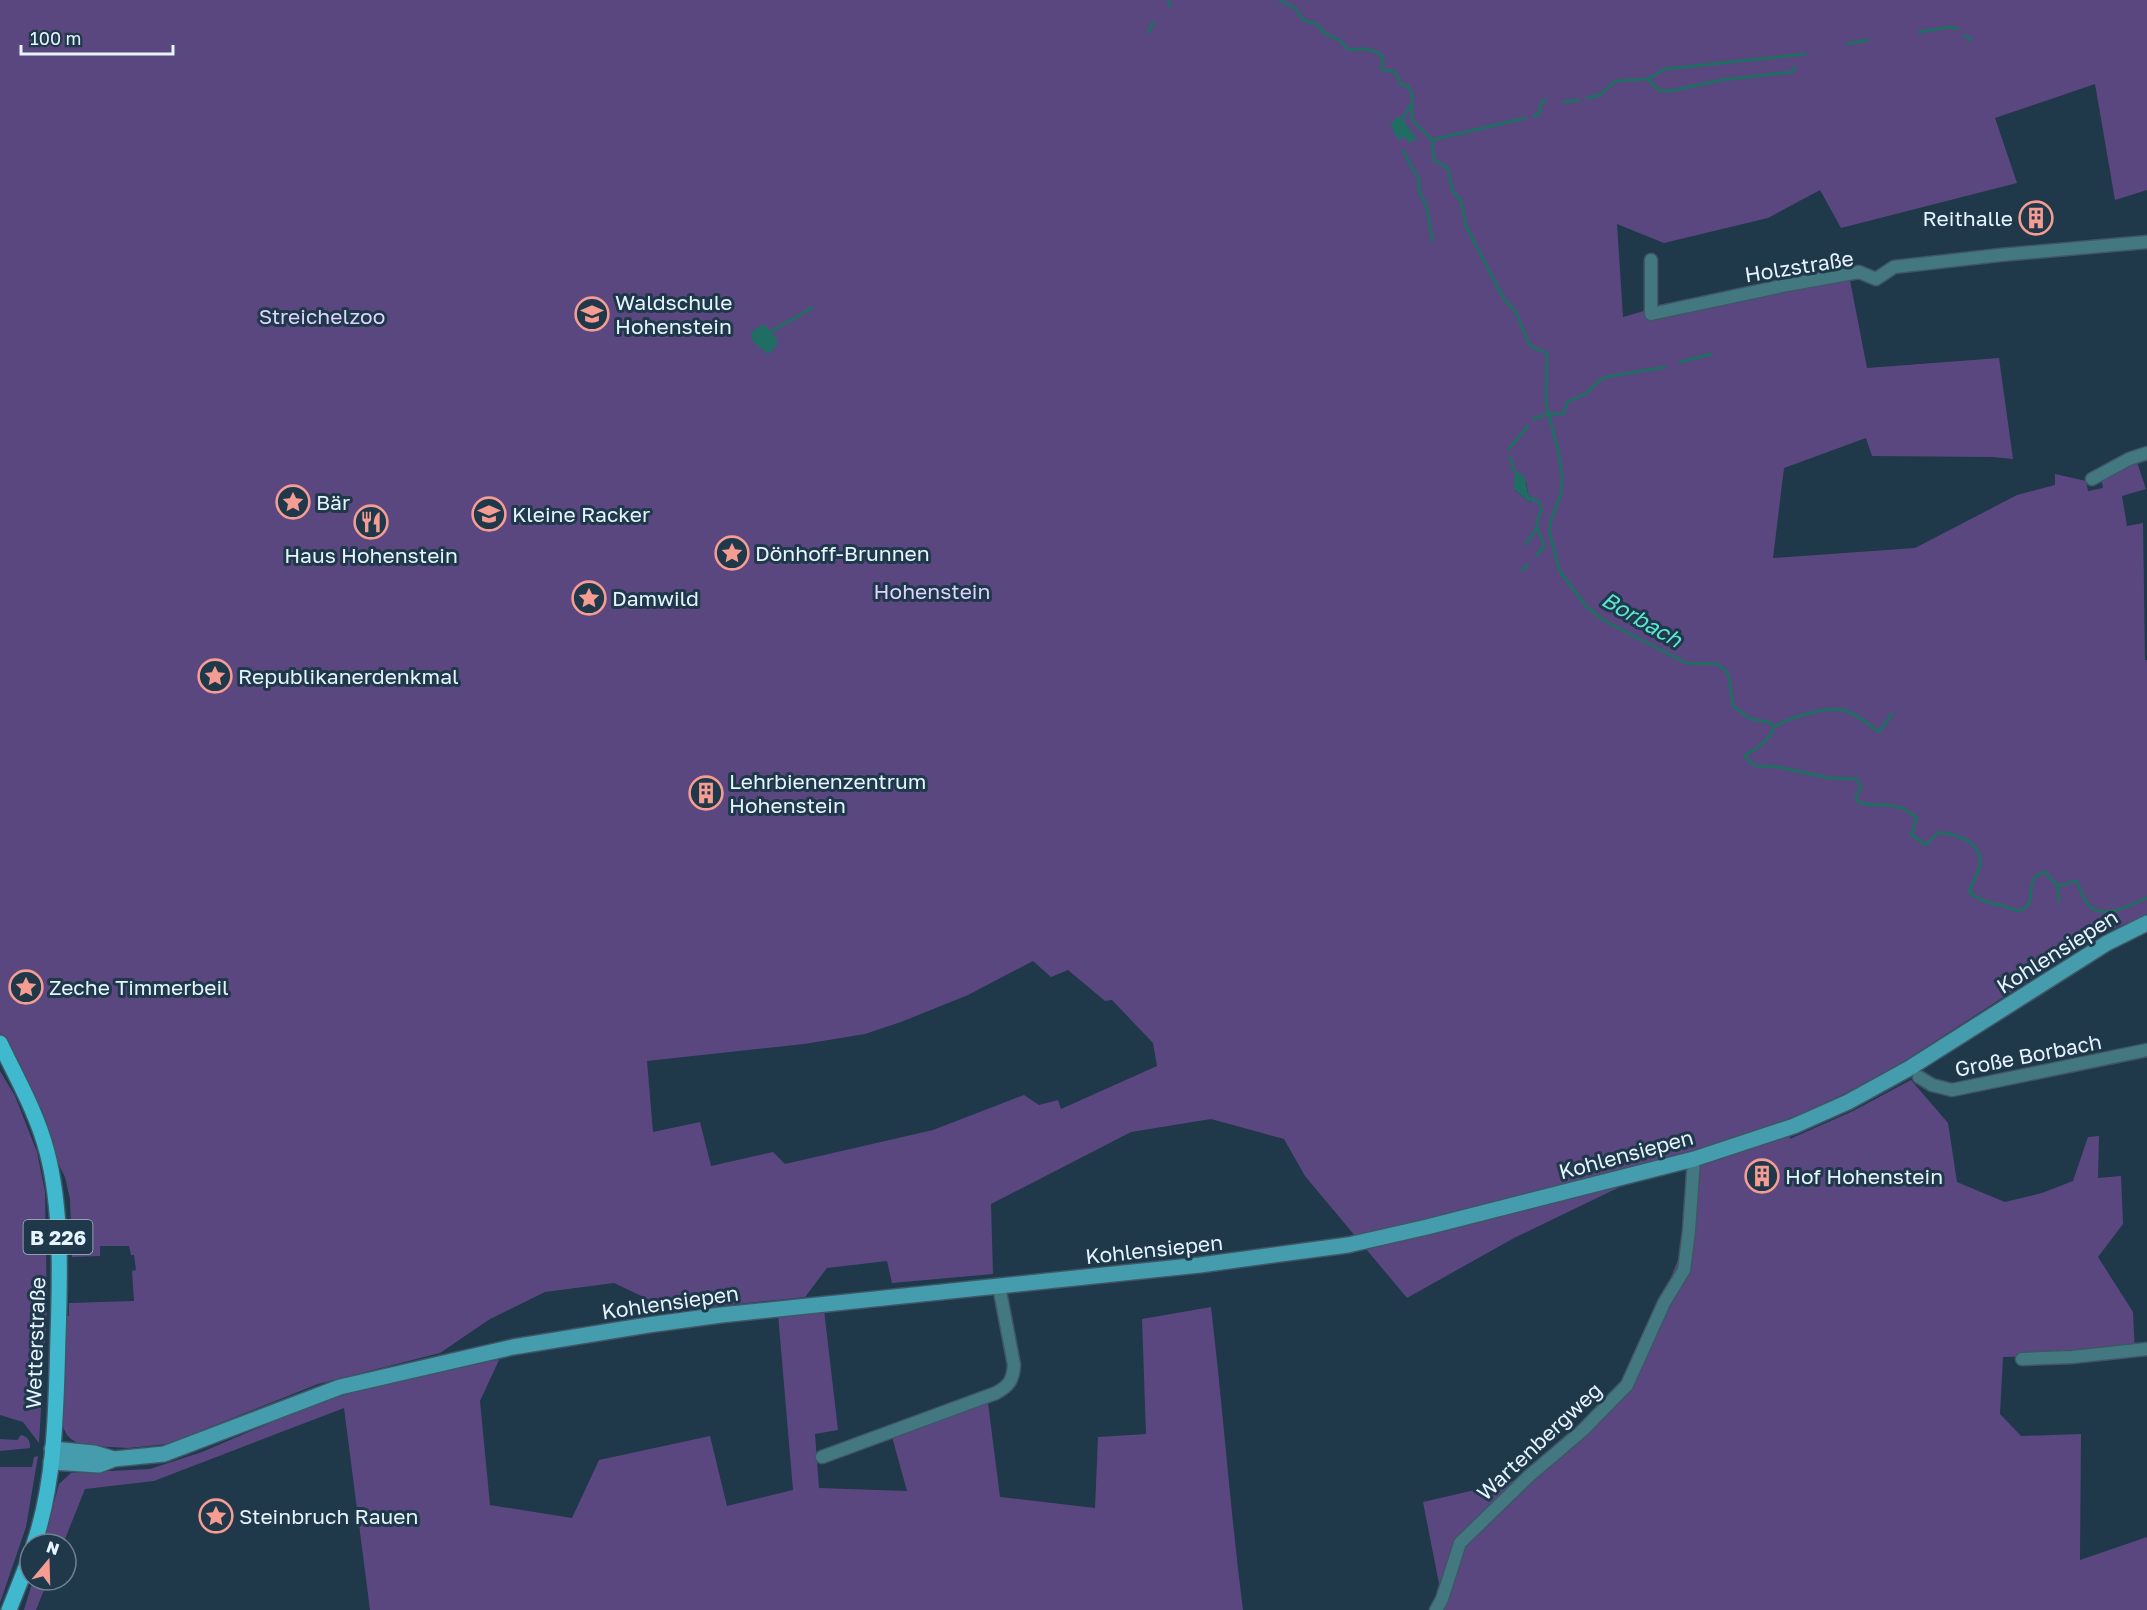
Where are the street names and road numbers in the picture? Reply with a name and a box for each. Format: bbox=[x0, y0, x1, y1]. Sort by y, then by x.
street label: Holzstraße bbox=[1743, 245, 1855, 287]
street label: Kohlensiepen bbox=[1992, 903, 2122, 999]
street label: Große Borbach bbox=[1952, 1028, 2104, 1082]
street label: Kohlensiepen bbox=[1556, 1124, 1696, 1184]
road number: B 226 bbox=[23, 1220, 92, 1254]
street label: Kohlensiepen bbox=[1084, 1229, 1224, 1269]
street label: Wetterstraße bbox=[20, 1276, 50, 1410]
street label: Kohlensiepen bbox=[600, 1280, 740, 1324]
street label: Wartenbergweg bbox=[1471, 1377, 1607, 1505]

